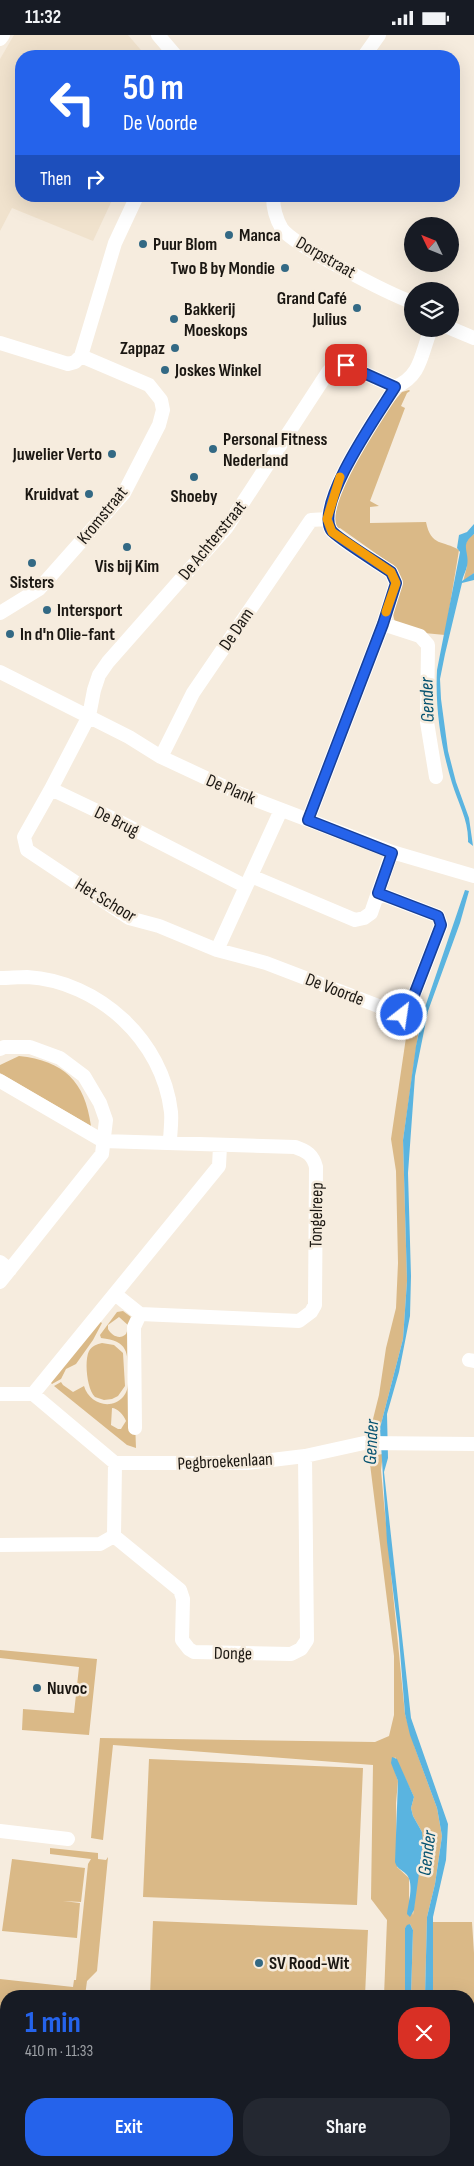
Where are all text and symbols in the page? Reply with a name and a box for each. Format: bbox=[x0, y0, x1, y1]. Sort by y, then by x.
text: 11:32 bbox=[25, 6, 61, 29]
text: 50 m bbox=[123, 67, 184, 110]
icon: left bbox=[40, 70, 105, 135]
text: De Voorde bbox=[123, 110, 198, 137]
icon: right bbox=[81, 165, 109, 193]
text: Then bbox=[40, 168, 71, 191]
north arrow bbox=[404, 217, 459, 273]
map controls bbox=[404, 217, 459, 337]
place label: Manca bbox=[239, 225, 281, 246]
marker: Manca bbox=[223, 229, 235, 241]
street label: Dorpstraat bbox=[292, 232, 360, 283]
place label: Puur Blom bbox=[153, 234, 217, 255]
marker: Puur Blom bbox=[137, 238, 149, 250]
place label: Two B by Mondie bbox=[171, 258, 275, 279]
marker: Two B by Mondie bbox=[279, 262, 291, 274]
button: layers bbox=[404, 282, 459, 337]
place label: Grand Café Julius bbox=[277, 288, 347, 330]
place label: Bakkerij Moeskops bbox=[184, 299, 248, 341]
marker: Grand Café Julius bbox=[351, 302, 363, 314]
marker: Bakkerij Moeskops bbox=[168, 313, 180, 325]
place label: Zappaz bbox=[120, 338, 165, 359]
marker: Zappaz bbox=[169, 342, 181, 354]
pin bbox=[325, 344, 367, 386]
icon: arrive bbox=[332, 351, 360, 379]
place label: Joskes Winkel bbox=[174, 360, 261, 381]
marker: Joskes Winkel bbox=[159, 364, 171, 376]
place label: Personal Fitness Nederland bbox=[223, 429, 327, 471]
marker: Personal Fitness Nederland bbox=[207, 443, 219, 455]
place label: Juwelier Verto bbox=[12, 444, 102, 465]
marker: Juwelier Verto bbox=[106, 448, 118, 460]
marker: Shoeby bbox=[188, 471, 200, 483]
street label: Kromstraat bbox=[73, 482, 132, 548]
place label: Kruidvat bbox=[25, 484, 79, 505]
place label: Shoeby bbox=[171, 486, 218, 507]
marker: Kruidvat bbox=[83, 488, 95, 500]
street label: De Achterstraat bbox=[174, 496, 251, 584]
marker: Vis bij Kim bbox=[121, 541, 133, 553]
place label: Vis bij Kim bbox=[95, 556, 159, 577]
marker: Sisters bbox=[26, 557, 38, 569]
place label: Sisters bbox=[10, 572, 54, 593]
place label: Intersport bbox=[57, 600, 122, 621]
marker: Intersport bbox=[41, 604, 53, 616]
street label: De Dam bbox=[215, 604, 258, 654]
place label: In d'n Olie-fant bbox=[20, 624, 115, 645]
marker: In d'n Olie-fant bbox=[4, 628, 16, 640]
water label: Gender bbox=[415, 676, 440, 723]
street label: De Plank bbox=[203, 770, 259, 809]
street label: De Brug bbox=[91, 802, 142, 841]
street label: Het Schoor bbox=[71, 874, 140, 927]
street label: De Voorde bbox=[303, 969, 367, 1010]
position arrow bbox=[375, 988, 427, 1040]
street label: Tongelreep bbox=[305, 1182, 328, 1248]
water label: Gender bbox=[359, 1418, 384, 1465]
street label: Pegbroekenlaan bbox=[177, 1449, 273, 1474]
street label: Donge bbox=[214, 1643, 252, 1664]
place label: Nuvoc bbox=[47, 1678, 87, 1699]
marker: Nuvoc bbox=[31, 1682, 43, 1694]
water label: Gender bbox=[413, 1829, 442, 1877]
place label: SV Rood-Wit bbox=[269, 1953, 350, 1974]
marker: SV Rood-Wit bbox=[253, 1957, 265, 1969]
text: 1 min bbox=[25, 2005, 81, 2041]
button: close bbox=[398, 2007, 450, 2059]
text: 410 m · 11:33 bbox=[25, 2042, 93, 2061]
button: Exit bbox=[25, 2098, 233, 2156]
button: Share bbox=[243, 2098, 450, 2156]

